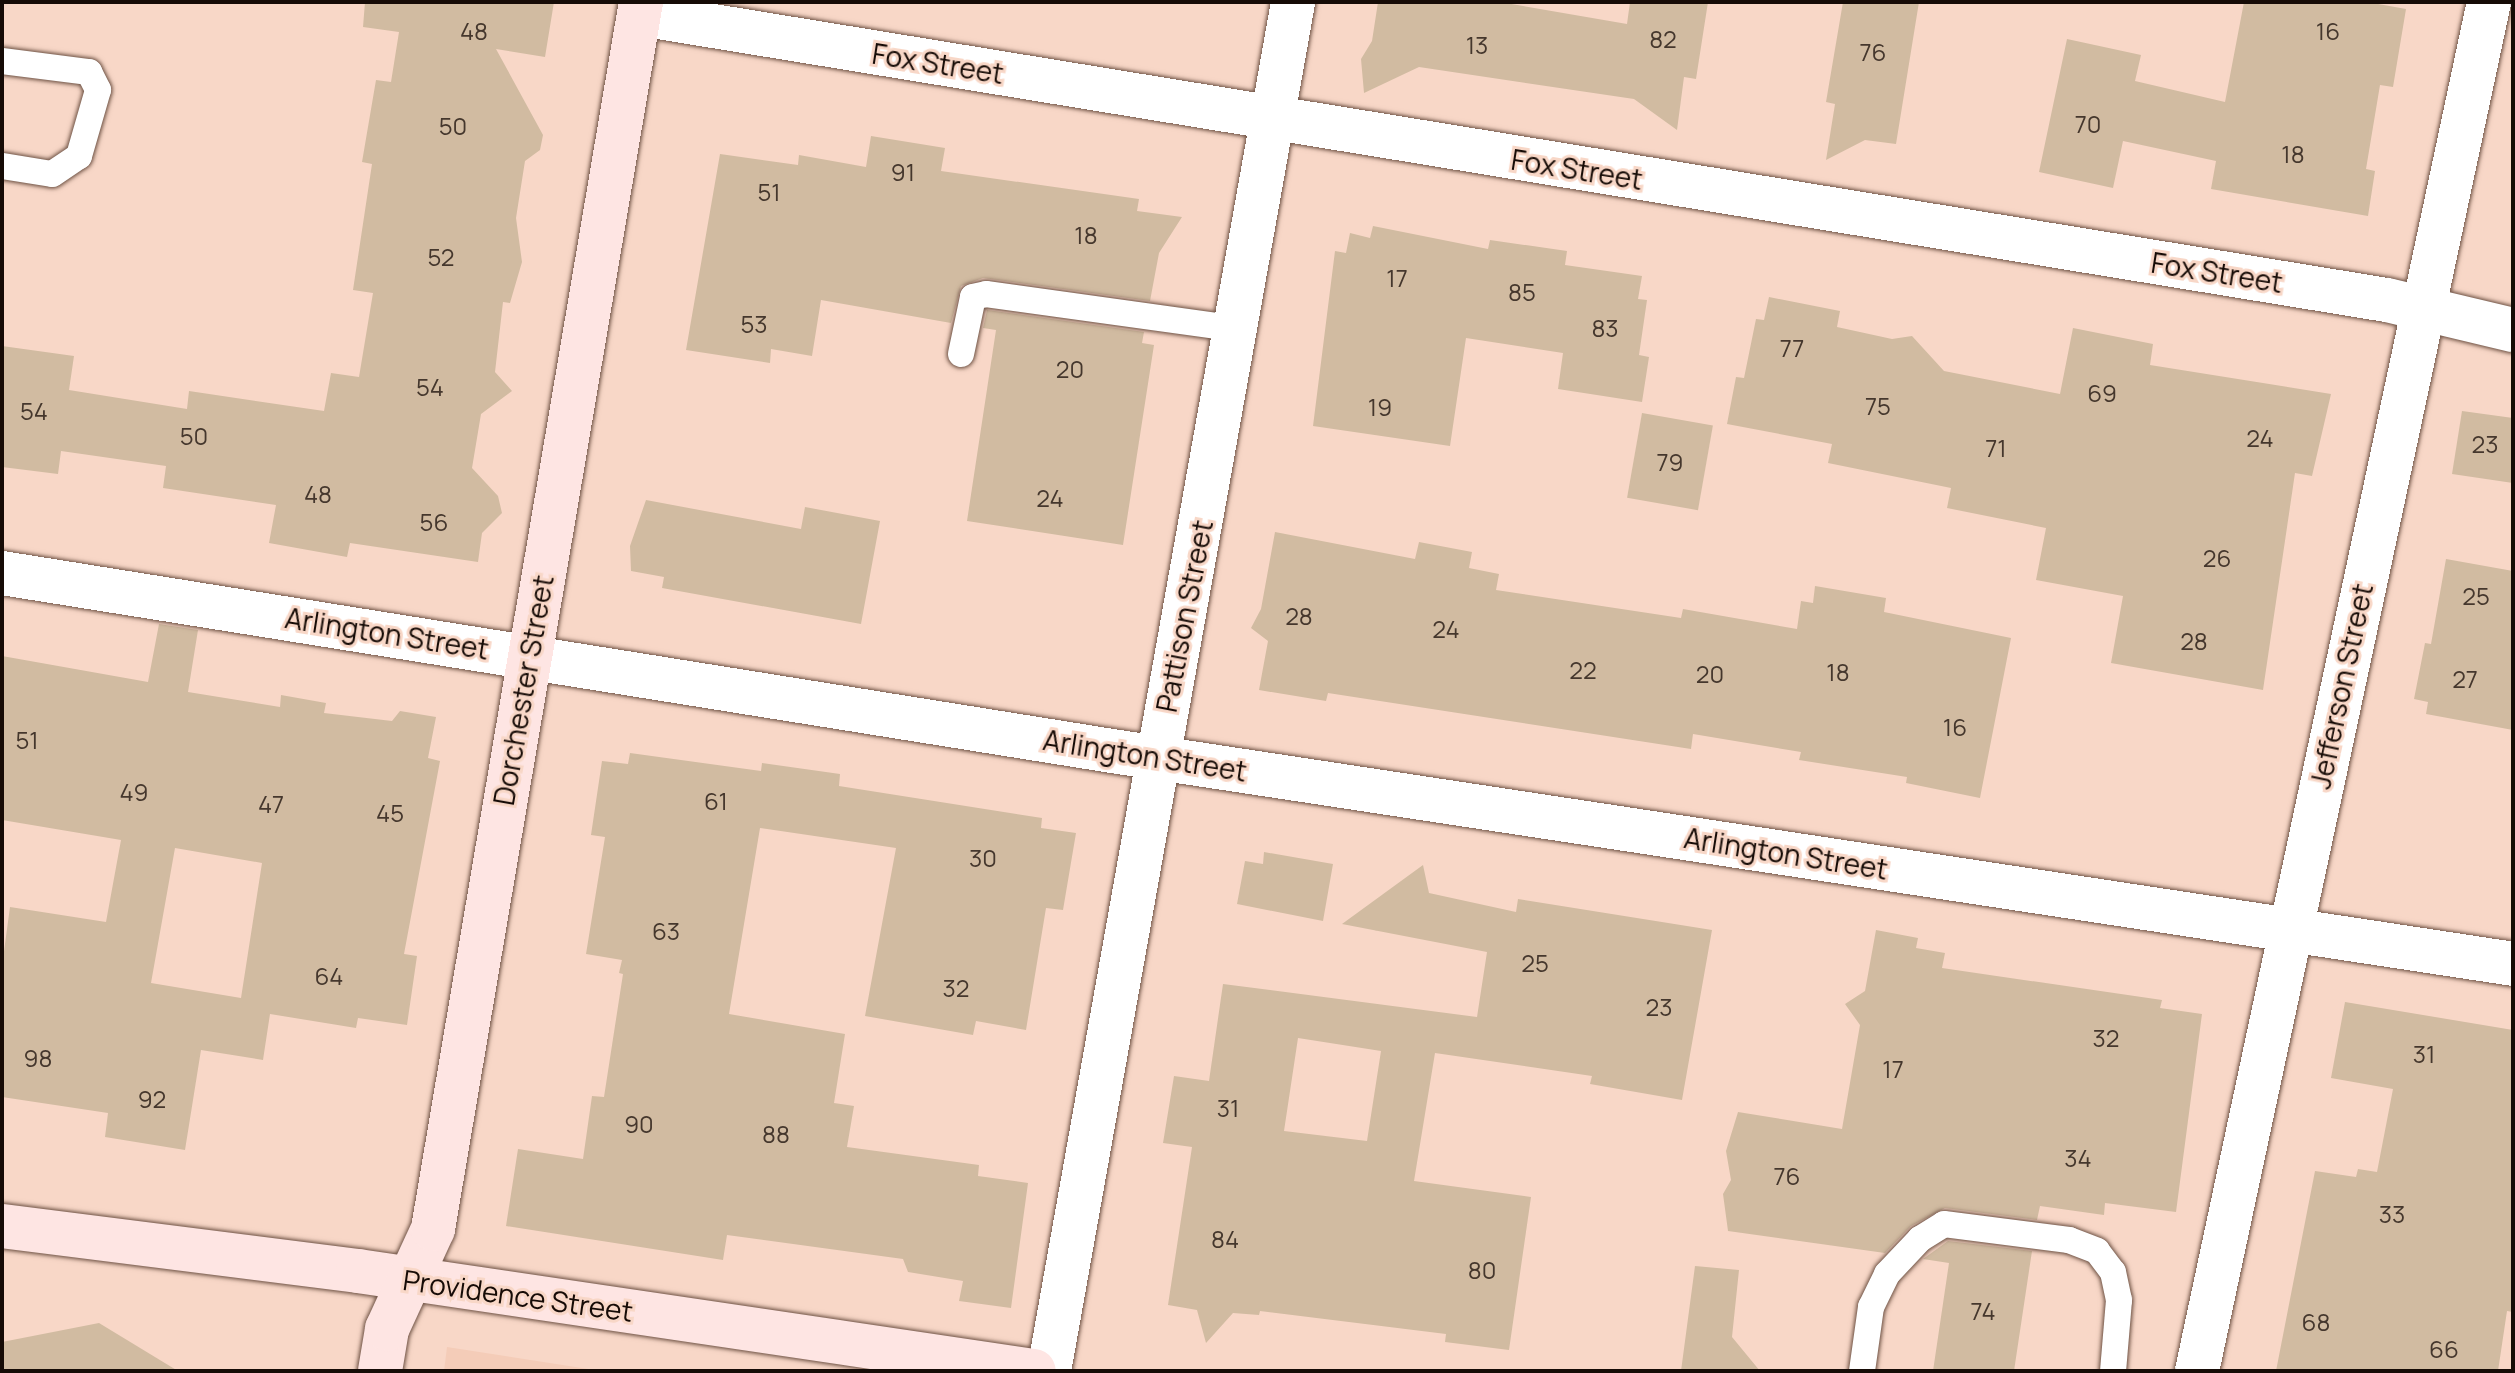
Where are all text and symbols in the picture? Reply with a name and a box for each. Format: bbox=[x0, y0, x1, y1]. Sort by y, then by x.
house number: 48 bbox=[460, 17, 488, 45]
house number: 16 bbox=[2316, 17, 2340, 45]
house number: 82 bbox=[1649, 25, 1677, 53]
house number: 13 bbox=[1466, 31, 1488, 59]
street label: Fox Street bbox=[870, 36, 1006, 90]
house number: 76 bbox=[1860, 38, 1886, 66]
house number: 70 bbox=[2075, 110, 2101, 138]
house number: 50 bbox=[439, 112, 467, 140]
house number: 18 bbox=[2281, 140, 2305, 168]
street label: Fox Street bbox=[1509, 142, 1645, 196]
house number: 91 bbox=[891, 158, 915, 186]
house number: 51 bbox=[757, 178, 781, 206]
house number: 18 bbox=[1074, 221, 1098, 249]
house number: 52 bbox=[428, 243, 454, 271]
street label: Fox Street bbox=[2149, 245, 2285, 299]
house number: 17 bbox=[1386, 264, 1408, 292]
house number: 85 bbox=[1508, 278, 1536, 306]
house number: 53 bbox=[740, 310, 768, 338]
house number: 83 bbox=[1591, 314, 1619, 342]
house number: 77 bbox=[1780, 334, 1804, 362]
house number: 20 bbox=[1056, 355, 1084, 383]
house number: 54 bbox=[416, 373, 444, 401]
house number: 69 bbox=[2087, 379, 2117, 407]
house number: 75 bbox=[1865, 392, 1891, 420]
house number: 19 bbox=[1368, 393, 1392, 421]
house number: 54 bbox=[20, 397, 48, 425]
house number: 50 bbox=[180, 422, 208, 450]
house number: 24 bbox=[2246, 424, 2274, 452]
house number: 23 bbox=[2472, 430, 2498, 458]
house number: 71 bbox=[1985, 434, 2007, 462]
house number: 79 bbox=[1657, 448, 1683, 476]
house number: 48 bbox=[304, 480, 332, 508]
house number: 24 bbox=[1036, 484, 1064, 512]
house number: 56 bbox=[420, 508, 448, 536]
street label: Pattison Street bbox=[1149, 517, 1219, 715]
house number: 26 bbox=[2203, 544, 2231, 572]
street label: Dorchester Street bbox=[486, 572, 560, 808]
street label: Jefferson Street bbox=[2303, 580, 2379, 792]
house number: 25 bbox=[2462, 582, 2490, 610]
street label: Arlington Street bbox=[283, 600, 491, 666]
house number: 28 bbox=[1285, 602, 1313, 630]
house number: 24 bbox=[1432, 615, 1460, 643]
house number: 28 bbox=[2180, 627, 2208, 655]
house number: 22 bbox=[1569, 656, 1597, 684]
house number: 18 bbox=[1826, 658, 1850, 686]
house number: 20 bbox=[1696, 660, 1724, 688]
house number: 27 bbox=[2452, 665, 2478, 693]
house number: 16 bbox=[1943, 713, 1967, 741]
street label: Arlington Street bbox=[1041, 722, 1249, 788]
house number: 51 bbox=[15, 726, 39, 754]
house number: 49 bbox=[120, 778, 148, 806]
house number: 61 bbox=[704, 787, 728, 815]
house number: 47 bbox=[258, 790, 284, 818]
house number: 45 bbox=[376, 799, 404, 827]
street label: Arlington Street bbox=[1682, 820, 1890, 886]
house number: 30 bbox=[969, 844, 997, 872]
house number: 63 bbox=[652, 917, 680, 945]
house number: 25 bbox=[1521, 949, 1549, 977]
house number: 64 bbox=[314, 962, 344, 990]
house number: 32 bbox=[943, 974, 969, 1002]
house number: 23 bbox=[1646, 993, 1672, 1021]
house number: 32 bbox=[2093, 1024, 2119, 1052]
house number: 31 bbox=[2413, 1040, 2435, 1068]
house number: 98 bbox=[24, 1044, 52, 1072]
house number: 17 bbox=[1882, 1055, 1904, 1083]
house number: 92 bbox=[138, 1085, 166, 1113]
house number: 31 bbox=[1217, 1094, 1239, 1122]
house number: 90 bbox=[624, 1110, 654, 1138]
house number: 88 bbox=[762, 1120, 790, 1148]
house number: 34 bbox=[2064, 1144, 2092, 1172]
house number: 76 bbox=[1774, 1162, 1800, 1190]
house number: 33 bbox=[2379, 1200, 2405, 1228]
house number: 84 bbox=[1211, 1225, 1239, 1253]
house number: 80 bbox=[1468, 1256, 1496, 1284]
street label: Providence Street bbox=[401, 1262, 635, 1328]
house number: 74 bbox=[1970, 1297, 1996, 1325]
house number: 68 bbox=[2302, 1308, 2330, 1336]
house number: 66 bbox=[2429, 1335, 2459, 1363]

